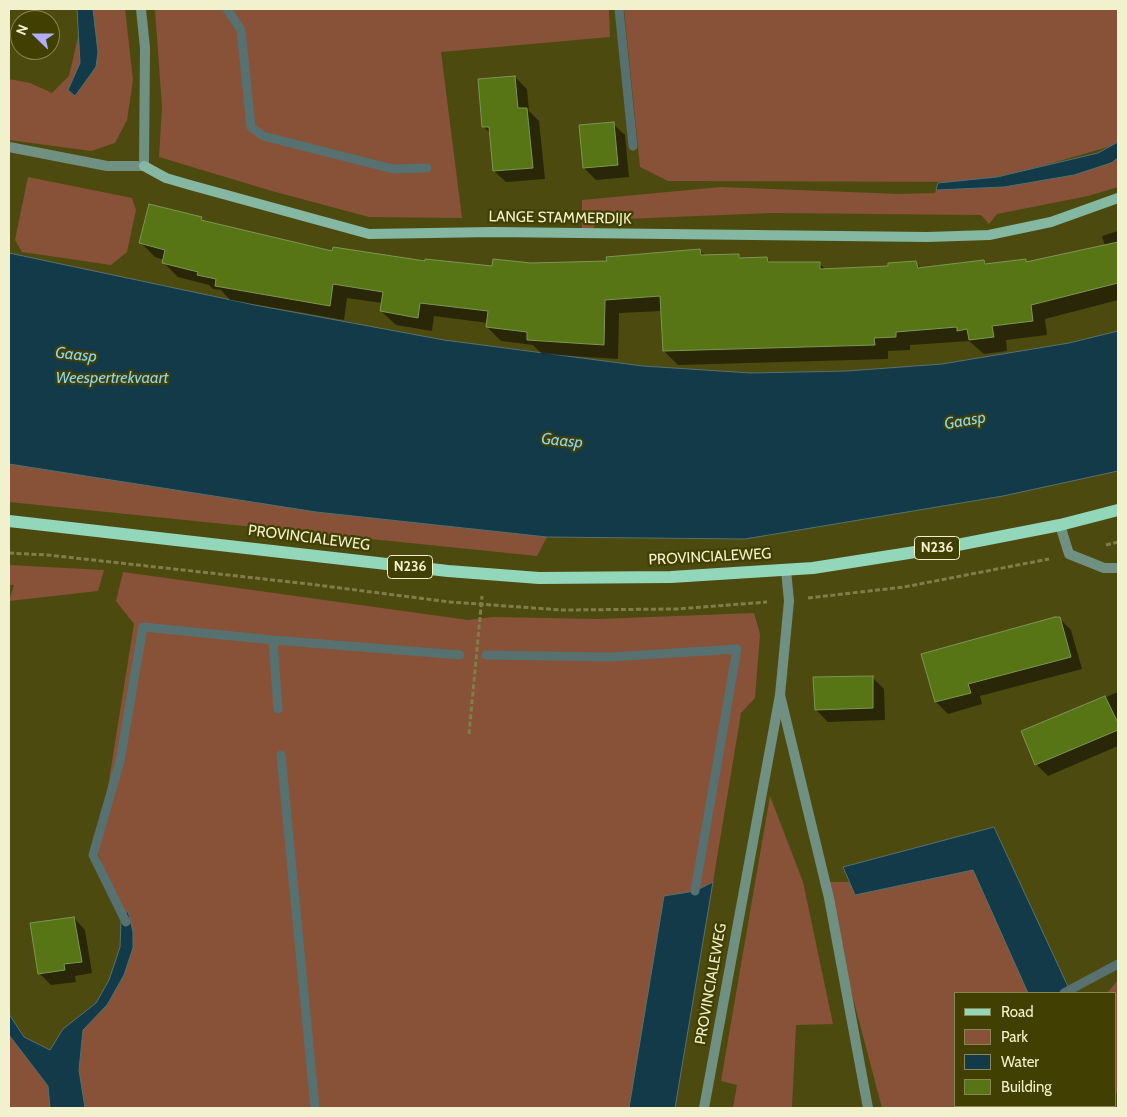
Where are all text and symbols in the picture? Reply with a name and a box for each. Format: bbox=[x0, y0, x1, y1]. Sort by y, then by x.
north arrow bbox=[10, 10, 60, 60]
text: N bbox=[12, 22, 32, 38]
street label: LANGE STAMMERDIJK bbox=[488, 208, 632, 228]
water label: Gaasp bbox=[54, 343, 98, 367]
water label: Weespertrekvaart bbox=[56, 368, 168, 388]
water label: Gaasp bbox=[943, 408, 987, 434]
water label: Gaasp bbox=[540, 429, 584, 453]
street label: PROVINCIALEWEG bbox=[247, 522, 371, 554]
road number: N236 bbox=[914, 536, 960, 560]
street label: PROVINCIALEWEG bbox=[648, 545, 772, 569]
road number: N236 bbox=[388, 556, 432, 578]
street label: PROVINCIALEWEG bbox=[691, 922, 731, 1046]
legend bbox=[954, 992, 1117, 1107]
text: Road bbox=[1001, 1003, 1034, 1021]
text: Park bbox=[1001, 1028, 1028, 1046]
text: Water bbox=[1001, 1053, 1039, 1071]
text: Building bbox=[1001, 1078, 1052, 1096]

